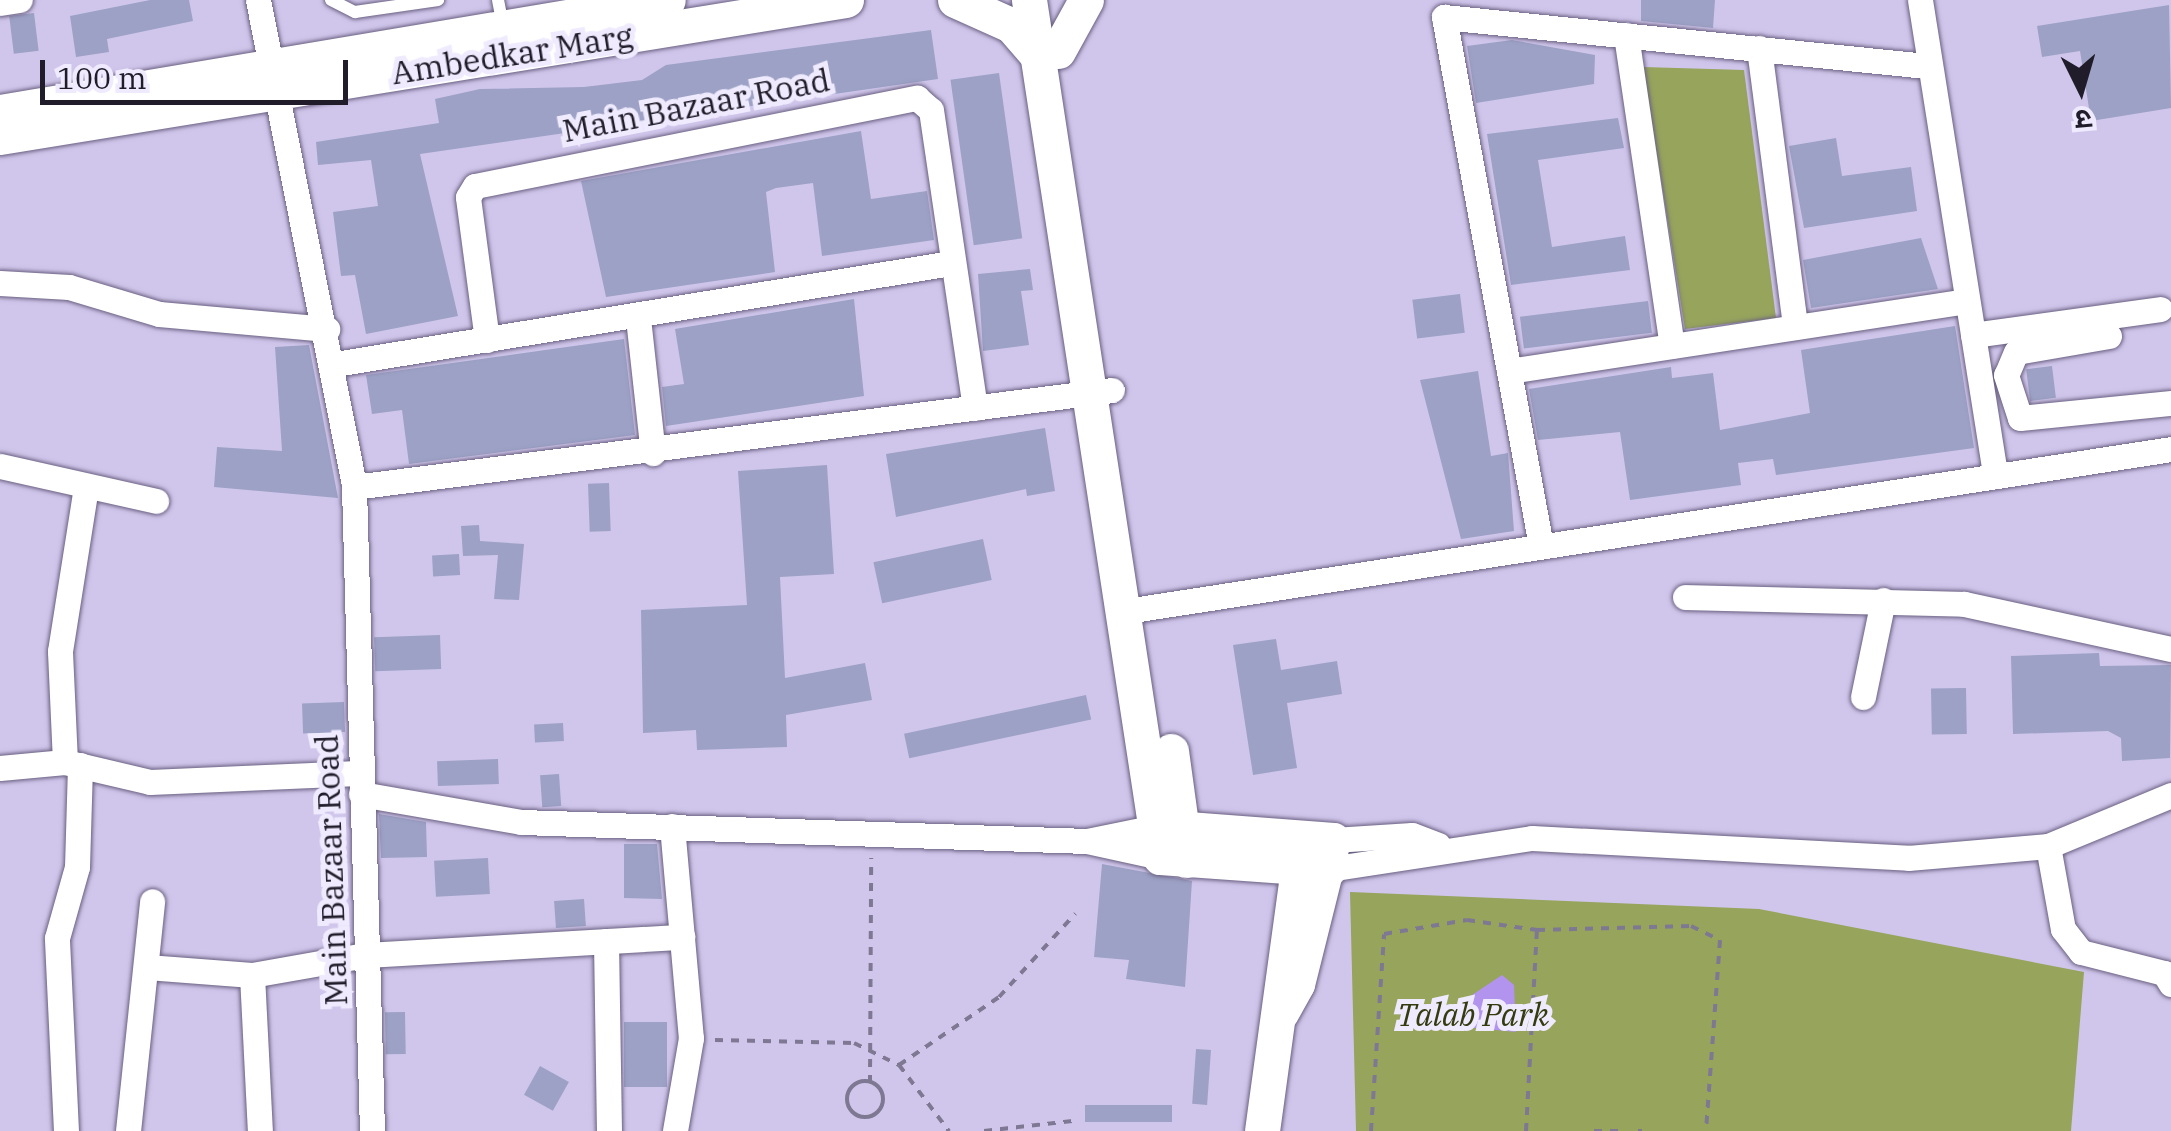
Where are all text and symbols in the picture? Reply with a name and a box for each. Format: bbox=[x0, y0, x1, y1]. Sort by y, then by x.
street label: Ambedkar Marg bbox=[389, 16, 635, 92]
scale bar bbox=[45, 40, 352, 102]
north arrow bbox=[2031, 40, 2131, 140]
text: 100 m bbox=[57, 58, 147, 97]
street label: Main Bazaar Road bbox=[559, 60, 833, 150]
text: उ bbox=[2074, 101, 2093, 140]
street label: Main Bazaar Road bbox=[307, 734, 355, 1006]
park label: Talab Park bbox=[1397, 995, 1549, 1033]

